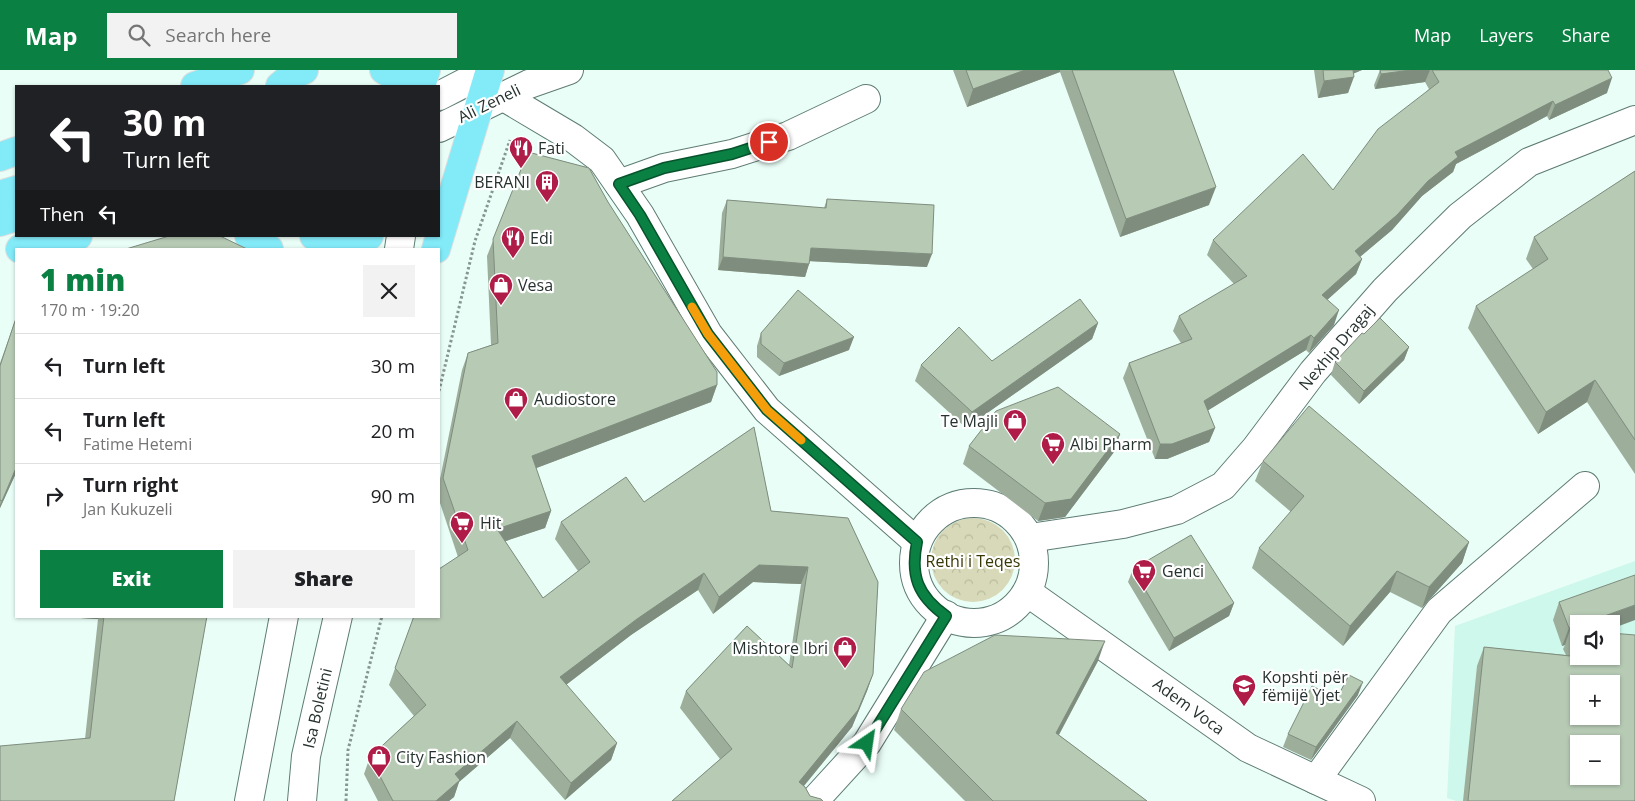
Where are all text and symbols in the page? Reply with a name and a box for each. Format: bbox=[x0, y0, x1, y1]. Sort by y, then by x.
search box bbox=[107, 13, 457, 58]
text: Map bbox=[25, 19, 77, 52]
icon: search bbox=[125, 21, 153, 49]
text: Search here bbox=[165, 22, 271, 48]
text: Map bbox=[1414, 23, 1451, 47]
text: Layers bbox=[1479, 23, 1534, 47]
text: Share bbox=[1562, 23, 1610, 47]
street label: Ali Zeneli bbox=[454, 78, 524, 128]
text: 30 m bbox=[123, 99, 206, 146]
icon: left bbox=[40, 105, 105, 170]
pin bbox=[748, 121, 790, 163]
icon: arrive bbox=[755, 128, 783, 156]
restaurant icon: Fati bbox=[508, 135, 534, 169]
place label: Fati bbox=[538, 137, 565, 159]
text: Turn left bbox=[123, 144, 210, 174]
building icon: BERANI bbox=[534, 169, 560, 203]
place label: BERANI bbox=[474, 171, 530, 193]
icon: left bbox=[94, 200, 122, 228]
text: Then bbox=[40, 201, 84, 227]
restaurant icon: Edi bbox=[500, 225, 526, 259]
place label: Edi bbox=[530, 227, 553, 249]
text: 1 min bbox=[40, 259, 125, 300]
button: close bbox=[363, 265, 415, 317]
shop icon: Vesa bbox=[488, 272, 514, 306]
place label: Vesa bbox=[518, 274, 553, 296]
text: 170 m · 19:20 bbox=[40, 299, 140, 321]
street label: Nexhip Dragaj bbox=[1294, 299, 1378, 395]
icon: left bbox=[40, 352, 68, 380]
text: Turn left bbox=[83, 353, 165, 379]
text: 30 m bbox=[371, 353, 415, 379]
shop icon: Audiostore bbox=[503, 386, 529, 420]
place label: Audiostore bbox=[534, 388, 616, 410]
text: Turn left bbox=[83, 407, 165, 433]
shop icon: Te Majli bbox=[1002, 408, 1028, 442]
place label: Te Majli bbox=[941, 410, 998, 432]
icon: left bbox=[40, 417, 68, 445]
text: 20 m bbox=[371, 418, 415, 444]
supermarket icon: Albi Pharm bbox=[1040, 431, 1066, 465]
text: Fatime Hetemi bbox=[83, 433, 192, 455]
place label: Albi Pharm bbox=[1070, 433, 1152, 455]
text: Turn right bbox=[83, 472, 178, 498]
icon: right bbox=[40, 482, 68, 510]
text: 90 m bbox=[371, 483, 415, 509]
text: Jan Kukuzeli bbox=[83, 498, 173, 520]
supermarket icon: Hit bbox=[449, 510, 475, 544]
place label: Hit bbox=[480, 512, 502, 534]
button: Exit bbox=[40, 550, 223, 608]
button: Share bbox=[233, 550, 415, 608]
park label: Rethi i Teqes bbox=[926, 550, 1020, 572]
supermarket icon: Genci bbox=[1131, 558, 1157, 592]
place label: Genci bbox=[1162, 560, 1204, 582]
map controls bbox=[1570, 615, 1620, 785]
button: sound bbox=[1570, 615, 1620, 665]
shop icon: Mishtore Ibri bbox=[832, 635, 858, 669]
place label: Mishtore Ibri bbox=[732, 637, 828, 659]
street label: Isa Boletini bbox=[297, 666, 337, 750]
place label: Kopshti për fëmijë Yjet bbox=[1262, 666, 1348, 706]
street label: Adem Voca bbox=[1149, 673, 1229, 739]
school or university icon: Kopshti për fëmijë Yjet bbox=[1231, 673, 1257, 707]
button: + bbox=[1570, 675, 1620, 725]
position arrow bbox=[840, 716, 892, 768]
button: − bbox=[1570, 735, 1620, 785]
shop icon: City Fashion bbox=[366, 744, 392, 778]
place label: City Fashion bbox=[396, 746, 486, 768]

